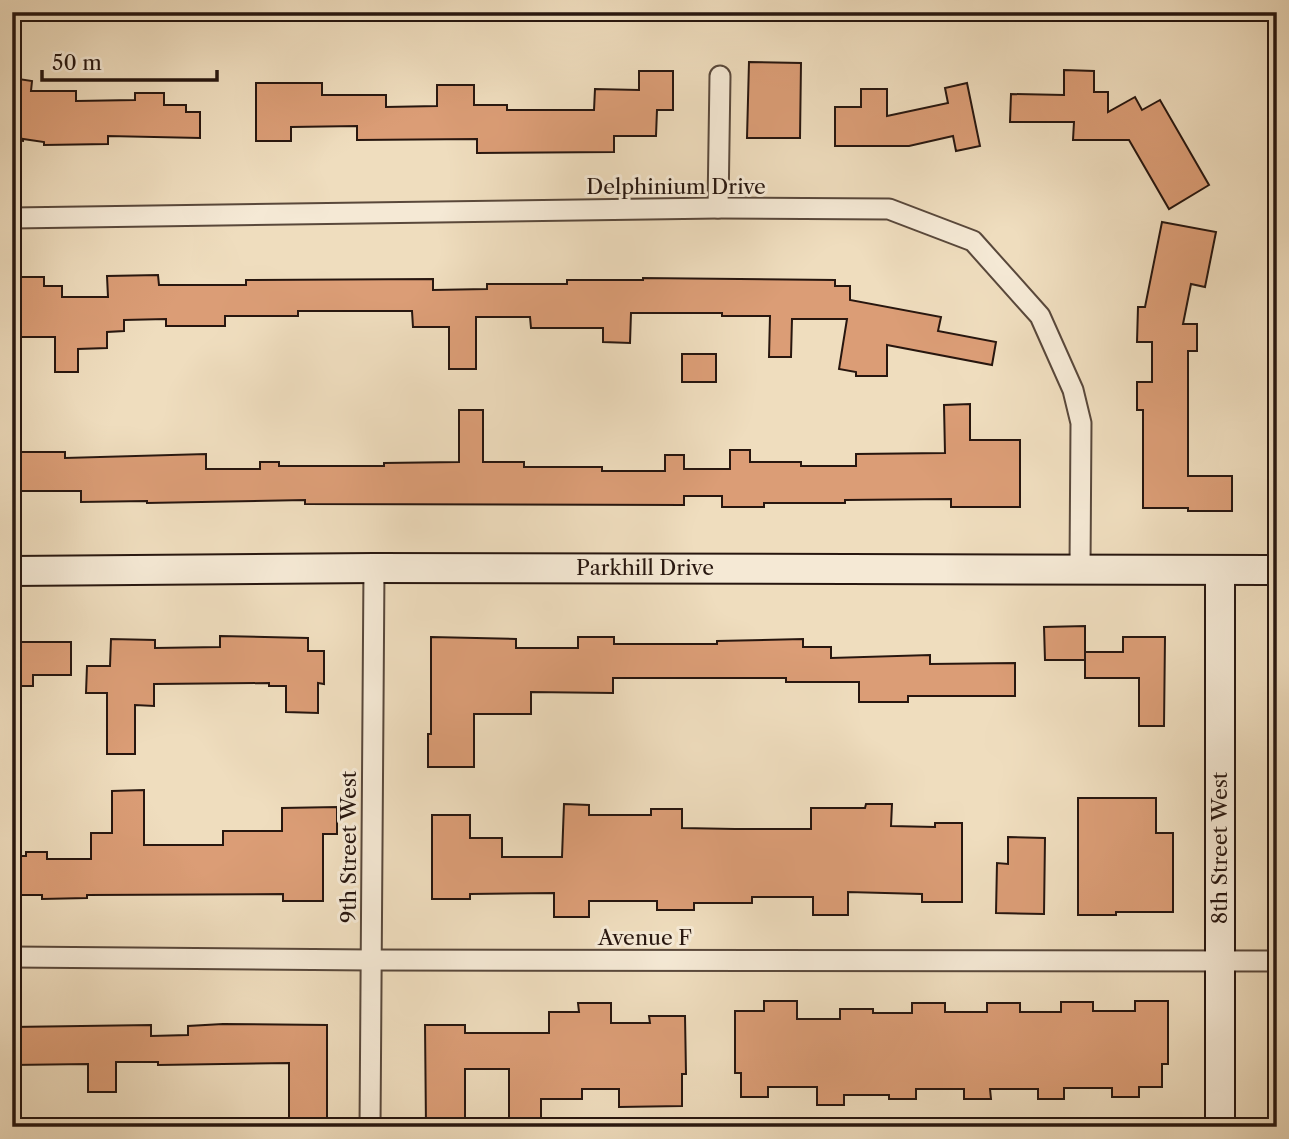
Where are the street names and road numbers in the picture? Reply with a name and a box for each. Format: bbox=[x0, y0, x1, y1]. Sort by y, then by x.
street label: Delphinium Drive bbox=[586, 174, 766, 199]
street label: Parkhill Drive bbox=[576, 555, 714, 580]
street label: 9th Street West bbox=[336, 770, 361, 923]
street label: 8th Street West bbox=[1207, 771, 1232, 924]
street label: Avenue F bbox=[597, 925, 692, 950]

